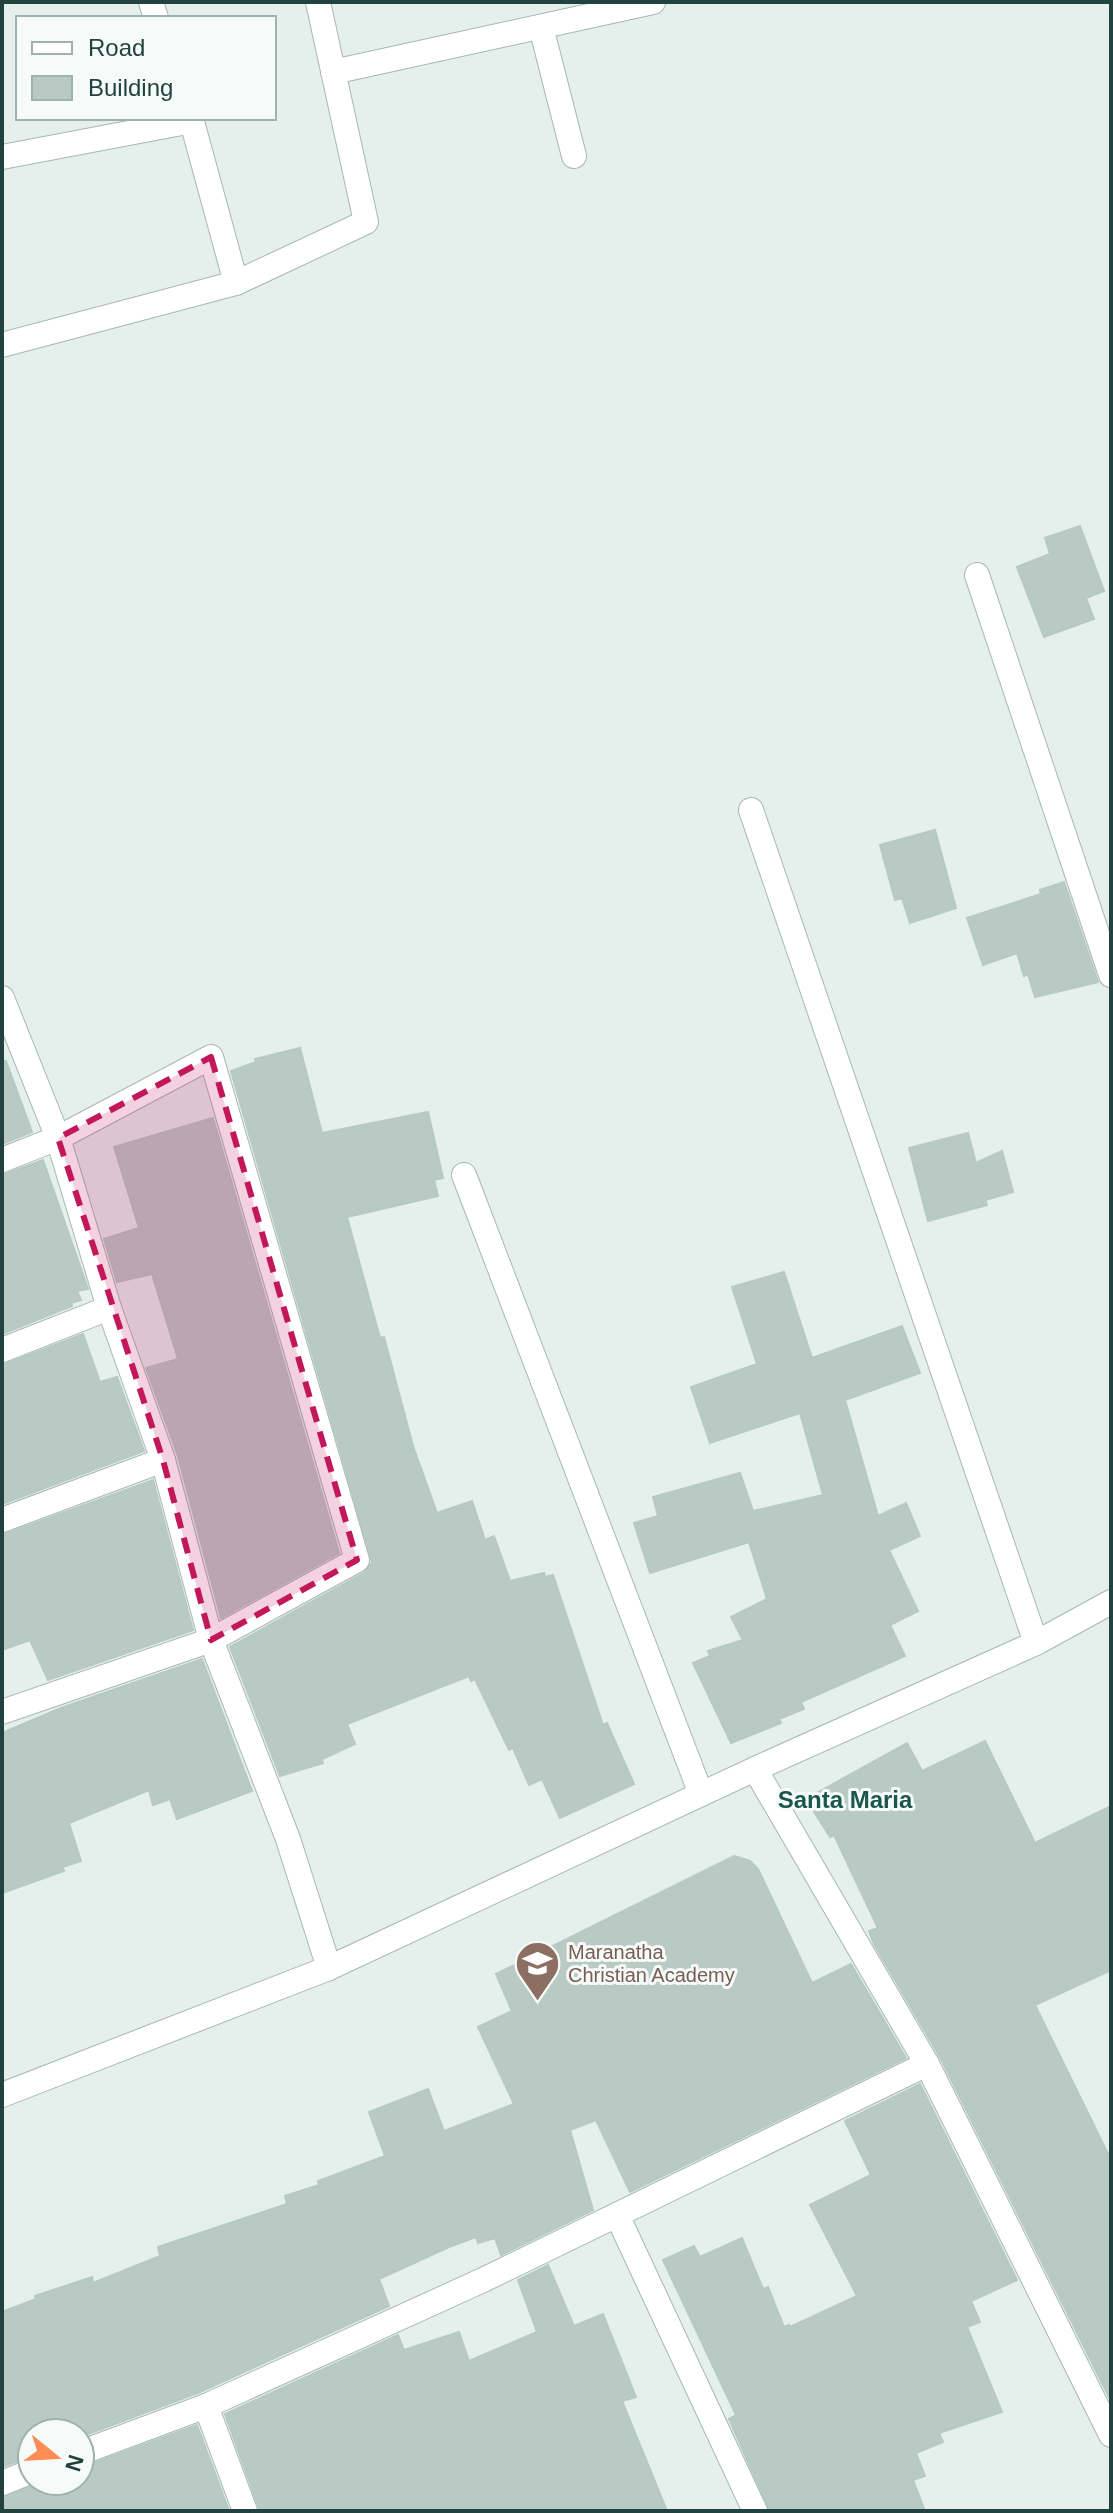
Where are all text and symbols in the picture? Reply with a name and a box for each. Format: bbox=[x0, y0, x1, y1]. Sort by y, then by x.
legend bbox=[16, 16, 276, 120]
text: Road bbox=[88, 34, 145, 61]
text: Building bbox=[88, 74, 173, 101]
district label: Santa Maria bbox=[778, 1786, 913, 1813]
school or university icon: Maranatha Christian Academy bbox=[513, 1939, 561, 2002]
place label: Maranatha Christian Academy bbox=[568, 1941, 735, 1986]
north arrow bbox=[16, 2417, 96, 2497]
text: N bbox=[60, 2452, 89, 2474]

